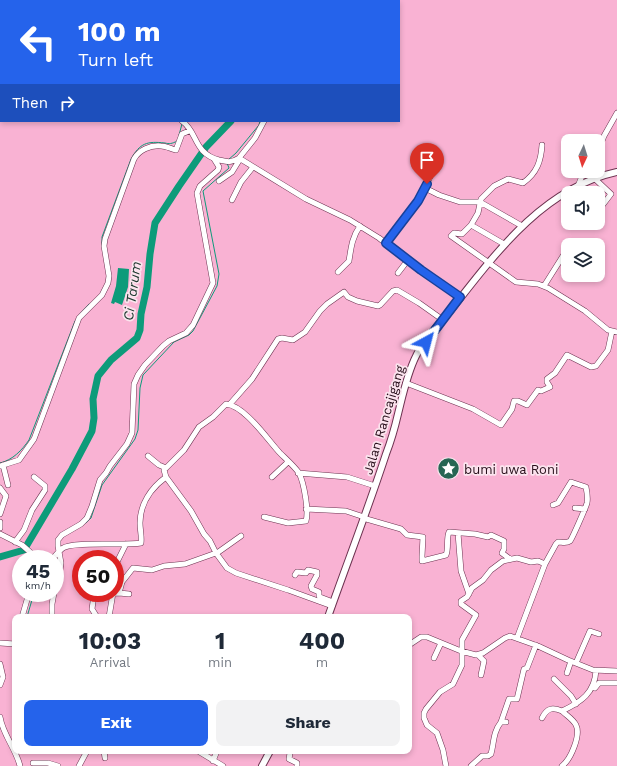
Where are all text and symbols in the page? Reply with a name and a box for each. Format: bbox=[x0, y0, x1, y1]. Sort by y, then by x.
text: 100 m bbox=[78, 15, 161, 48]
icon: left bbox=[12, 16, 64, 68]
text: Turn left bbox=[78, 49, 153, 70]
icon: right bbox=[56, 92, 78, 114]
text: Then bbox=[12, 94, 48, 112]
north arrow bbox=[561, 134, 605, 178]
map controls bbox=[561, 134, 605, 282]
pin bbox=[410, 143, 444, 184]
icon: arrive bbox=[416, 149, 438, 171]
button: sound bbox=[561, 186, 605, 230]
button: layers bbox=[561, 238, 605, 282]
water label: Ci Tarum bbox=[120, 260, 144, 322]
position arrow bbox=[405, 321, 447, 363]
street label: Jalan Rancajigang bbox=[360, 364, 408, 476]
place icon: bumi uwa Roni bbox=[435, 456, 461, 482]
place label: bumi uwa Roni bbox=[464, 462, 558, 477]
speed limit sign: 50 bbox=[72, 550, 124, 602]
text: 45 bbox=[26, 559, 50, 583]
text: km/h bbox=[25, 580, 51, 591]
text: 10:03 bbox=[79, 627, 141, 655]
text: 1 bbox=[215, 627, 225, 655]
text: 400 bbox=[299, 627, 345, 655]
text: Arrival bbox=[90, 655, 130, 670]
text: min bbox=[208, 655, 232, 670]
text: m bbox=[316, 655, 328, 670]
button: Exit bbox=[24, 700, 208, 746]
button: Share bbox=[216, 700, 400, 746]

